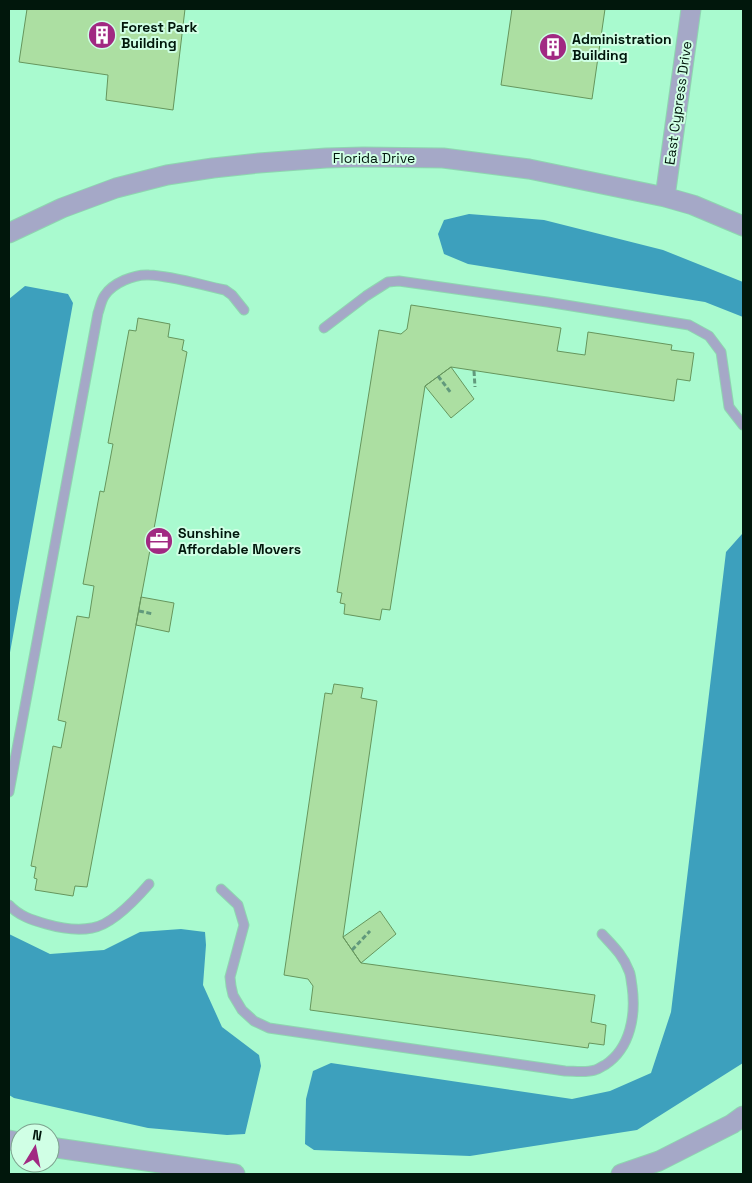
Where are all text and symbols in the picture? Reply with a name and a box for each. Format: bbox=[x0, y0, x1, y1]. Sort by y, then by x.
place label: Forest Park Building bbox=[121, 18, 197, 52]
building icon: Forest Park Building bbox=[87, 20, 117, 50]
place label: Administration Building bbox=[572, 30, 672, 64]
building icon: Administration Building bbox=[538, 32, 568, 62]
street label: East Cypress Drive bbox=[660, 40, 696, 166]
street label: Florida Drive bbox=[333, 149, 415, 167]
place label: Sunshine Affordable Movers bbox=[178, 524, 301, 558]
office icon: Sunshine Affordable Movers bbox=[144, 526, 174, 556]
north arrow bbox=[10, 1123, 60, 1173]
text: N bbox=[31, 1126, 43, 1145]

